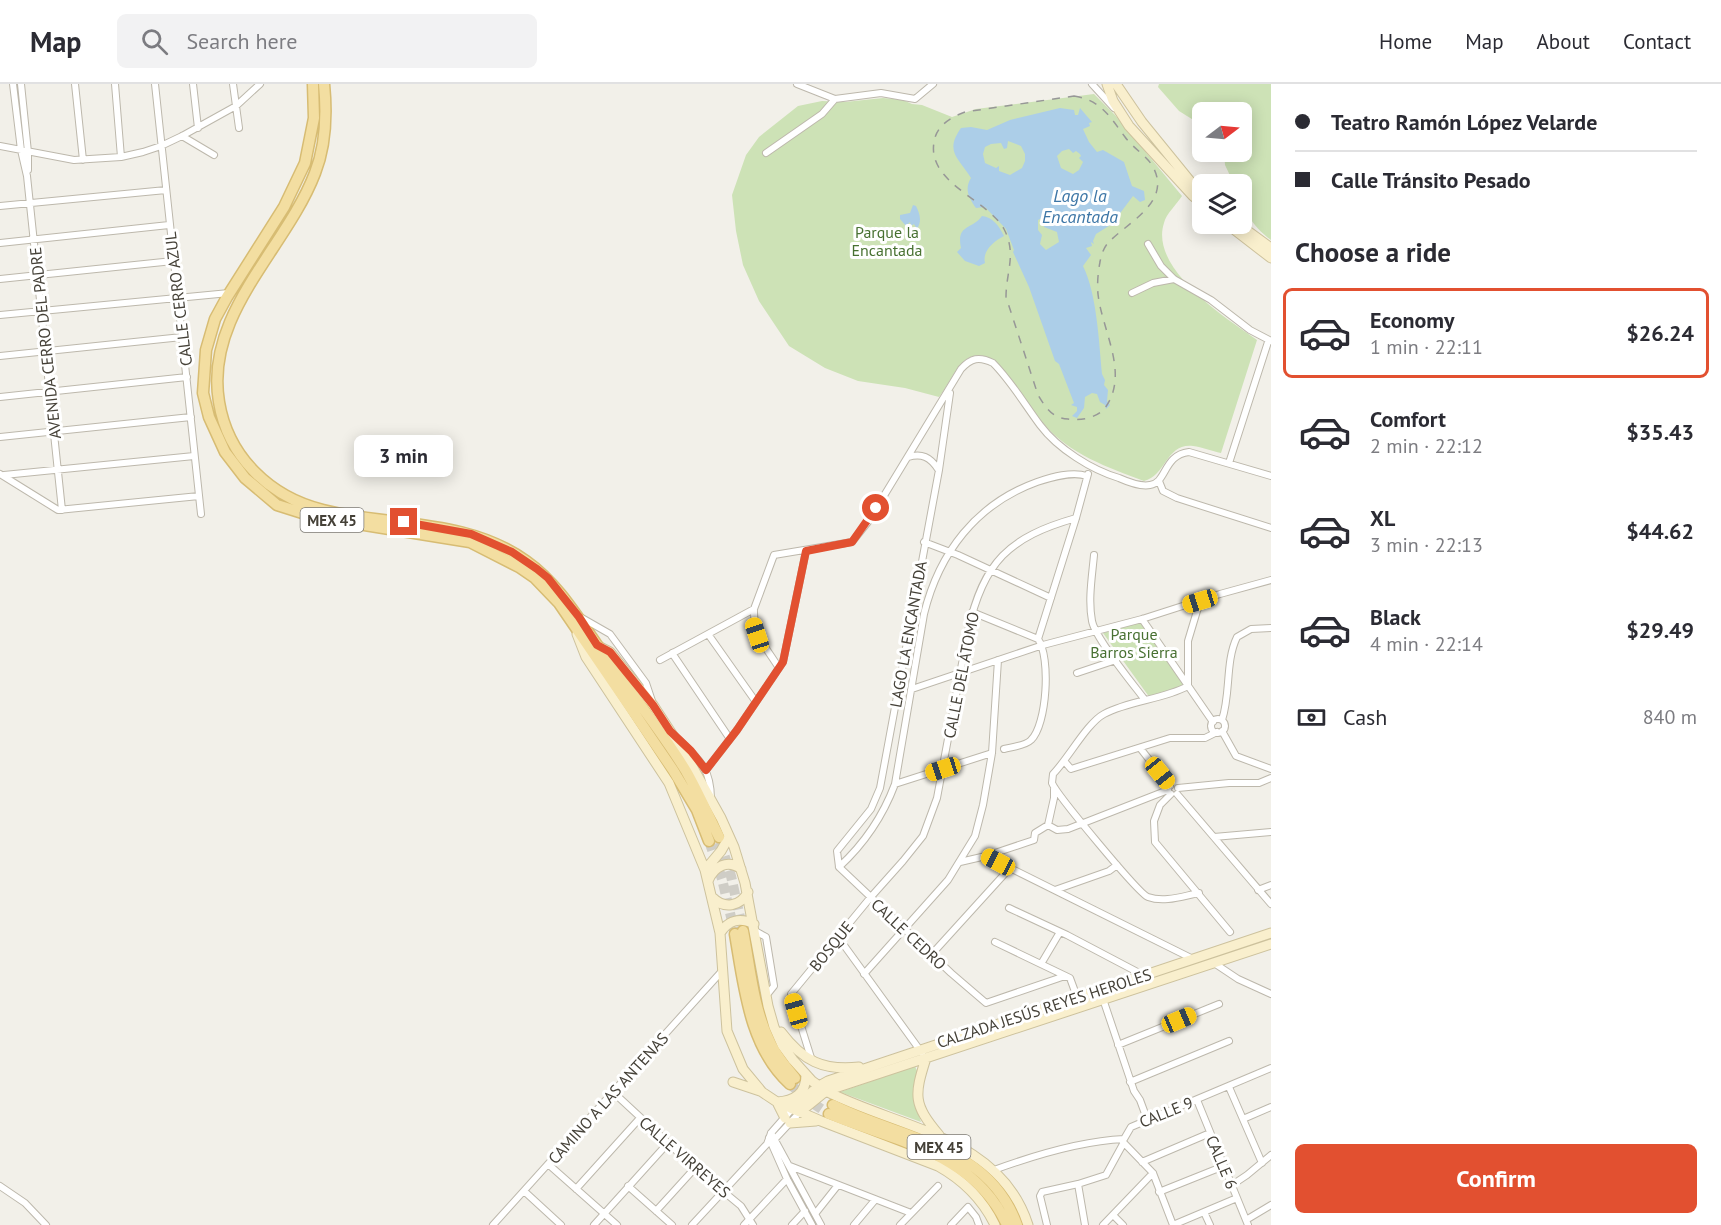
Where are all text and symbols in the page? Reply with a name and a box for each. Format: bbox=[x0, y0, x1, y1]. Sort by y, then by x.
search box bbox=[117, 14, 537, 68]
text: Map bbox=[30, 23, 81, 60]
icon: search bbox=[138, 25, 171, 58]
text: Search here bbox=[186, 27, 297, 55]
text: Home bbox=[1379, 28, 1432, 55]
text: Map bbox=[1465, 28, 1504, 55]
text: About bbox=[1537, 28, 1590, 55]
text: Contact bbox=[1623, 28, 1691, 55]
north arrow bbox=[1192, 102, 1252, 162]
map controls bbox=[1192, 102, 1252, 234]
text: Teatro Ramón López Velarde bbox=[1331, 108, 1597, 136]
text: Calle Tránsito Pesado bbox=[1331, 166, 1531, 194]
button: layers bbox=[1192, 174, 1252, 234]
water label: Lago la Encantada bbox=[1042, 184, 1118, 228]
park label: Parque la Encantada bbox=[851, 222, 923, 260]
street label: CALLE CERRO AZUL bbox=[160, 231, 196, 367]
text: Choose a ride bbox=[1295, 235, 1451, 269]
street label: AVENIDA CERRO DEL PADRE bbox=[25, 246, 65, 440]
icon: car bbox=[1298, 306, 1352, 360]
text: Economy bbox=[1370, 306, 1454, 334]
text: $26.24 bbox=[1626, 319, 1694, 347]
text: 1 min · 22:11 bbox=[1370, 334, 1483, 360]
icon: car bbox=[1298, 405, 1352, 459]
text: Comfort bbox=[1370, 405, 1446, 433]
text: $35.43 bbox=[1626, 418, 1694, 446]
text: 2 min · 22:12 bbox=[1370, 433, 1483, 459]
callout: 3 min bbox=[354, 435, 454, 477]
text: 3 min bbox=[379, 443, 428, 469]
route start bbox=[862, 494, 889, 521]
icon: car bbox=[1298, 504, 1352, 558]
text: XL bbox=[1370, 504, 1395, 532]
road number: MEX 45 bbox=[300, 508, 364, 532]
route end bbox=[390, 508, 417, 535]
text: $44.62 bbox=[1626, 517, 1694, 545]
text: 3 min · 22:13 bbox=[1370, 532, 1483, 558]
street label: LAGO LA ENCANTADA bbox=[885, 559, 931, 709]
car bbox=[1180, 587, 1220, 615]
icon: car bbox=[1298, 603, 1352, 657]
text: Black bbox=[1370, 603, 1421, 631]
street label: CALLE DEL ÁTOMO bbox=[939, 610, 983, 740]
car bbox=[743, 615, 771, 655]
text: $29.49 bbox=[1626, 616, 1694, 644]
park label: Parque Barros Sierra bbox=[1090, 624, 1178, 662]
text: 4 min · 22:14 bbox=[1370, 631, 1483, 657]
icon: cash bbox=[1295, 701, 1328, 734]
text: Cash bbox=[1343, 703, 1387, 731]
text: 840 m bbox=[1643, 704, 1697, 730]
car bbox=[1142, 753, 1178, 793]
car bbox=[923, 755, 963, 783]
car bbox=[978, 846, 1018, 878]
street label: CALLE CEDRO bbox=[867, 894, 951, 974]
street label: BOSQUE bbox=[805, 917, 857, 975]
street label: CALZADA JESÚS REYES HEROLES bbox=[934, 964, 1154, 1052]
car bbox=[782, 991, 810, 1031]
car bbox=[1159, 1005, 1199, 1035]
street label: CAMINO A LAS ANTENAS bbox=[544, 1028, 672, 1168]
street label: CALLE 9 bbox=[1136, 1092, 1196, 1132]
street label: CALLE VIRREYES bbox=[635, 1112, 735, 1202]
street label: CALLE 6 bbox=[1202, 1132, 1242, 1192]
road number: MEX 45 bbox=[908, 1135, 970, 1159]
button: Confirm bbox=[1295, 1144, 1697, 1213]

